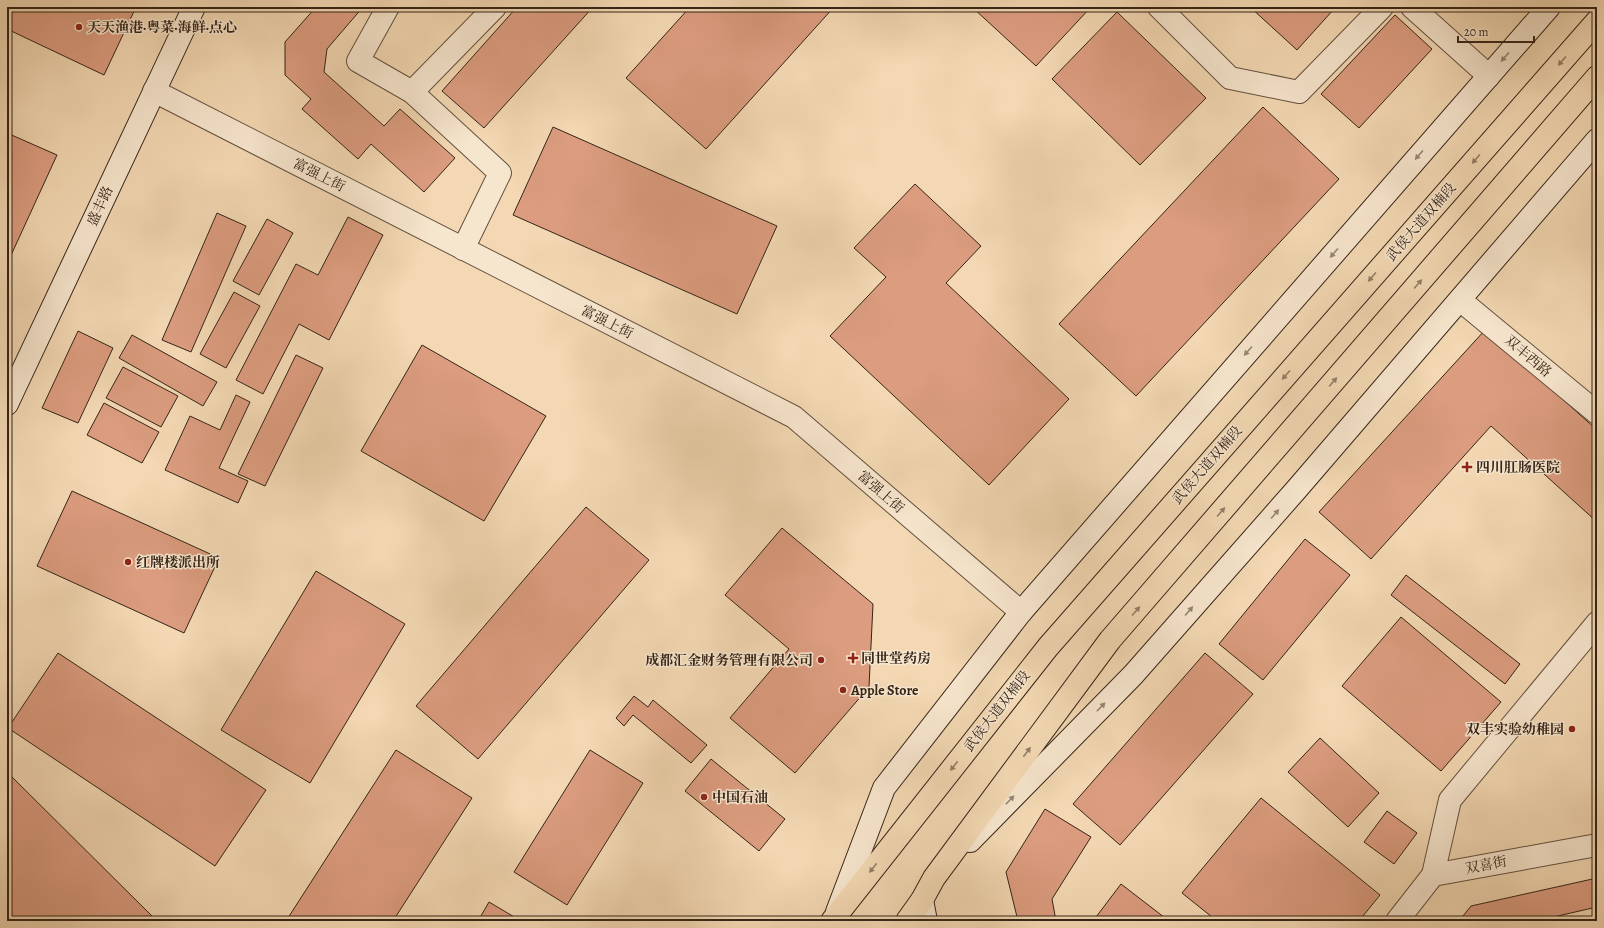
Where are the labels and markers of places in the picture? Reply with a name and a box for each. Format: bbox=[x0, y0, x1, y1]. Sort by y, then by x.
place label: 天天渔港·粤菜·海鲜·点心 bbox=[87, 18, 237, 37]
marker: 天天渔港·粤菜·海鲜·点心 bbox=[74, 22, 84, 32]
place label: 四川肛肠医院 bbox=[1476, 458, 1560, 477]
marker: 四川肛肠医院 bbox=[1461, 461, 1473, 473]
place label: 红牌楼派出所 bbox=[136, 553, 220, 572]
marker: 红牌楼派出所 bbox=[123, 557, 133, 567]
place label: 同世堂药房 bbox=[861, 649, 931, 668]
place label: 成都汇金财务管理有限公司 bbox=[645, 651, 813, 670]
marker: 同世堂药房 bbox=[848, 653, 858, 663]
marker: 成都汇金财务管理有限公司 bbox=[816, 655, 826, 665]
place label: Apple Store bbox=[850, 681, 919, 700]
marker: Apple Store bbox=[838, 685, 848, 695]
place label: 双丰实验幼稚园 bbox=[1466, 720, 1564, 739]
marker: 双丰实验幼稚园 bbox=[1567, 724, 1577, 734]
place label: 中国石油 bbox=[712, 788, 768, 807]
marker: 中国石油 bbox=[699, 792, 709, 802]

